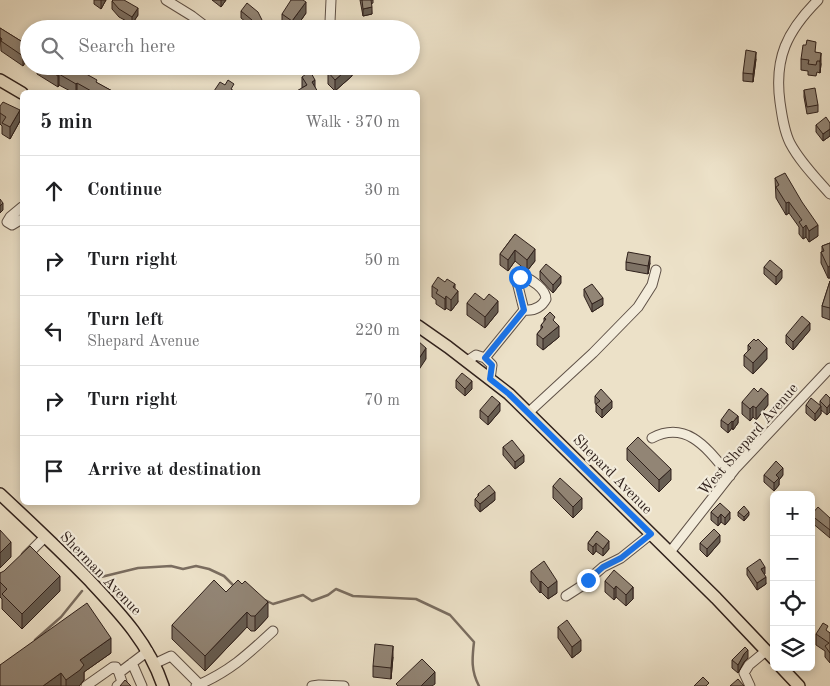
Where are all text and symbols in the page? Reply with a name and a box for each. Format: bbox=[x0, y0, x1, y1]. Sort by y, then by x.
search box bbox=[20, 20, 420, 75]
icon: search bbox=[38, 34, 66, 62]
text: Search here bbox=[78, 38, 175, 57]
text: 5 min bbox=[40, 112, 93, 133]
text: Walk · 370 m bbox=[305, 115, 400, 131]
icon: ahead bbox=[40, 177, 68, 205]
text: Continue bbox=[87, 181, 162, 200]
text: 30 m bbox=[364, 183, 400, 199]
icon: right bbox=[40, 247, 68, 275]
text: Turn right bbox=[87, 251, 177, 270]
text: 50 m bbox=[364, 253, 400, 269]
route start bbox=[509, 266, 532, 289]
text: Turn left bbox=[87, 311, 164, 330]
icon: left bbox=[40, 317, 68, 345]
text: 220 m bbox=[355, 323, 400, 339]
text: Shepard Avenue bbox=[87, 334, 199, 350]
street label: West Shepard Avenue bbox=[697, 381, 802, 499]
icon: right bbox=[40, 387, 68, 415]
text: Turn right bbox=[87, 391, 177, 410]
text: 70 m bbox=[364, 393, 400, 409]
street label: Shepard Avenue bbox=[569, 433, 655, 518]
icon: arrive bbox=[40, 457, 68, 485]
text: Arrive at destination bbox=[87, 461, 261, 480]
map controls bbox=[770, 491, 815, 671]
button: + bbox=[770, 491, 815, 536]
street label: Sherman Avenue bbox=[56, 529, 144, 619]
button: − bbox=[770, 536, 815, 581]
route end bbox=[577, 569, 600, 592]
button: locate bbox=[770, 581, 815, 626]
button: layers bbox=[770, 626, 815, 671]

